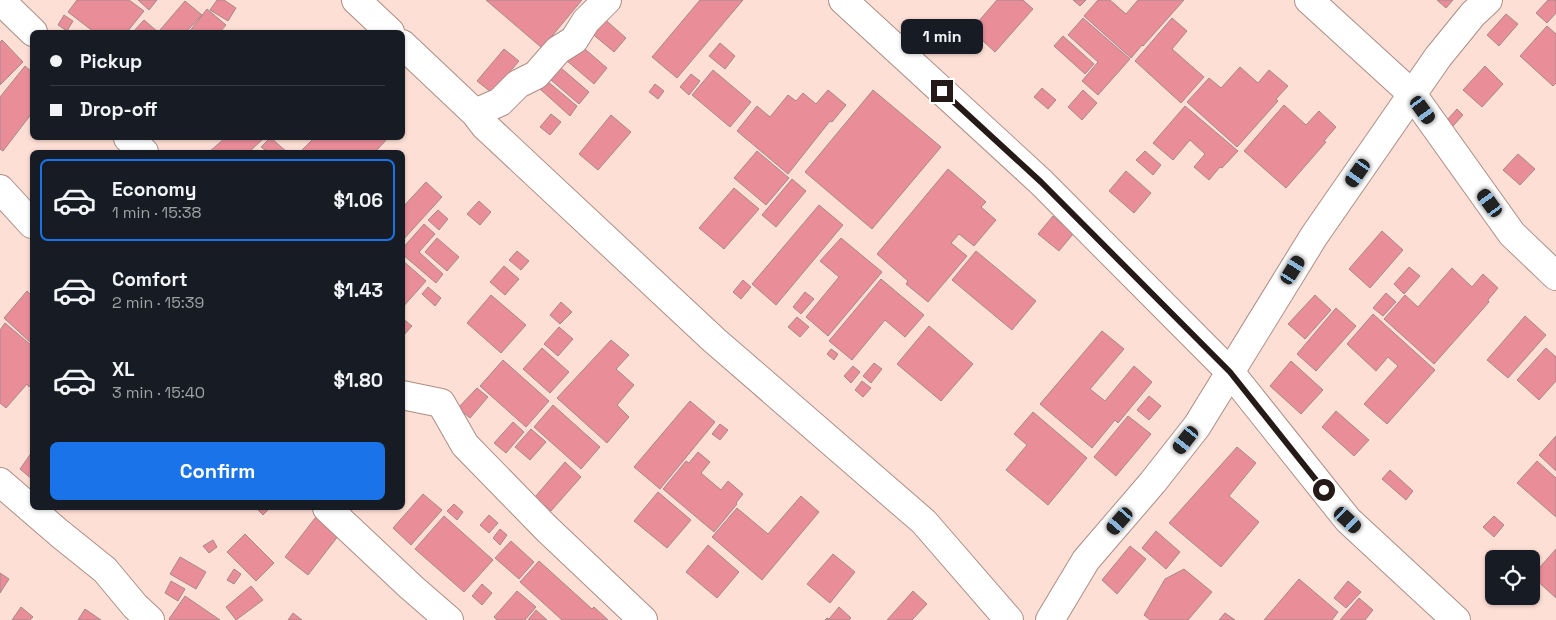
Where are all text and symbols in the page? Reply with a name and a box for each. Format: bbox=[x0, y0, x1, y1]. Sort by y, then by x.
callout: 1 min bbox=[901, 18, 983, 54]
text: 1 min bbox=[922, 26, 962, 47]
text: Pickup bbox=[80, 49, 142, 74]
route end bbox=[931, 80, 953, 102]
car bbox=[1408, 93, 1437, 127]
text: Drop-off bbox=[80, 97, 158, 122]
car bbox=[1343, 156, 1372, 190]
text: Economy bbox=[112, 177, 196, 202]
icon: car bbox=[52, 178, 97, 223]
car bbox=[1475, 186, 1504, 220]
text: $1.06 bbox=[333, 188, 383, 213]
text: 1 min · 15:38 bbox=[112, 202, 201, 223]
car bbox=[1278, 253, 1307, 287]
text: Comfort bbox=[112, 267, 188, 292]
icon: car bbox=[52, 268, 97, 313]
text: $1.43 bbox=[334, 278, 383, 303]
text: 2 min · 15:39 bbox=[112, 292, 204, 313]
text: XL bbox=[112, 357, 135, 382]
icon: car bbox=[52, 358, 97, 403]
text: $1.80 bbox=[334, 368, 383, 393]
text: 3 min · 15:40 bbox=[112, 382, 205, 403]
car bbox=[1170, 424, 1201, 456]
button: Confirm bbox=[50, 442, 385, 500]
route start bbox=[1313, 479, 1335, 501]
car bbox=[1331, 504, 1364, 536]
car bbox=[1104, 505, 1135, 537]
map controls bbox=[1485, 550, 1540, 605]
button: locate bbox=[1485, 550, 1540, 605]

